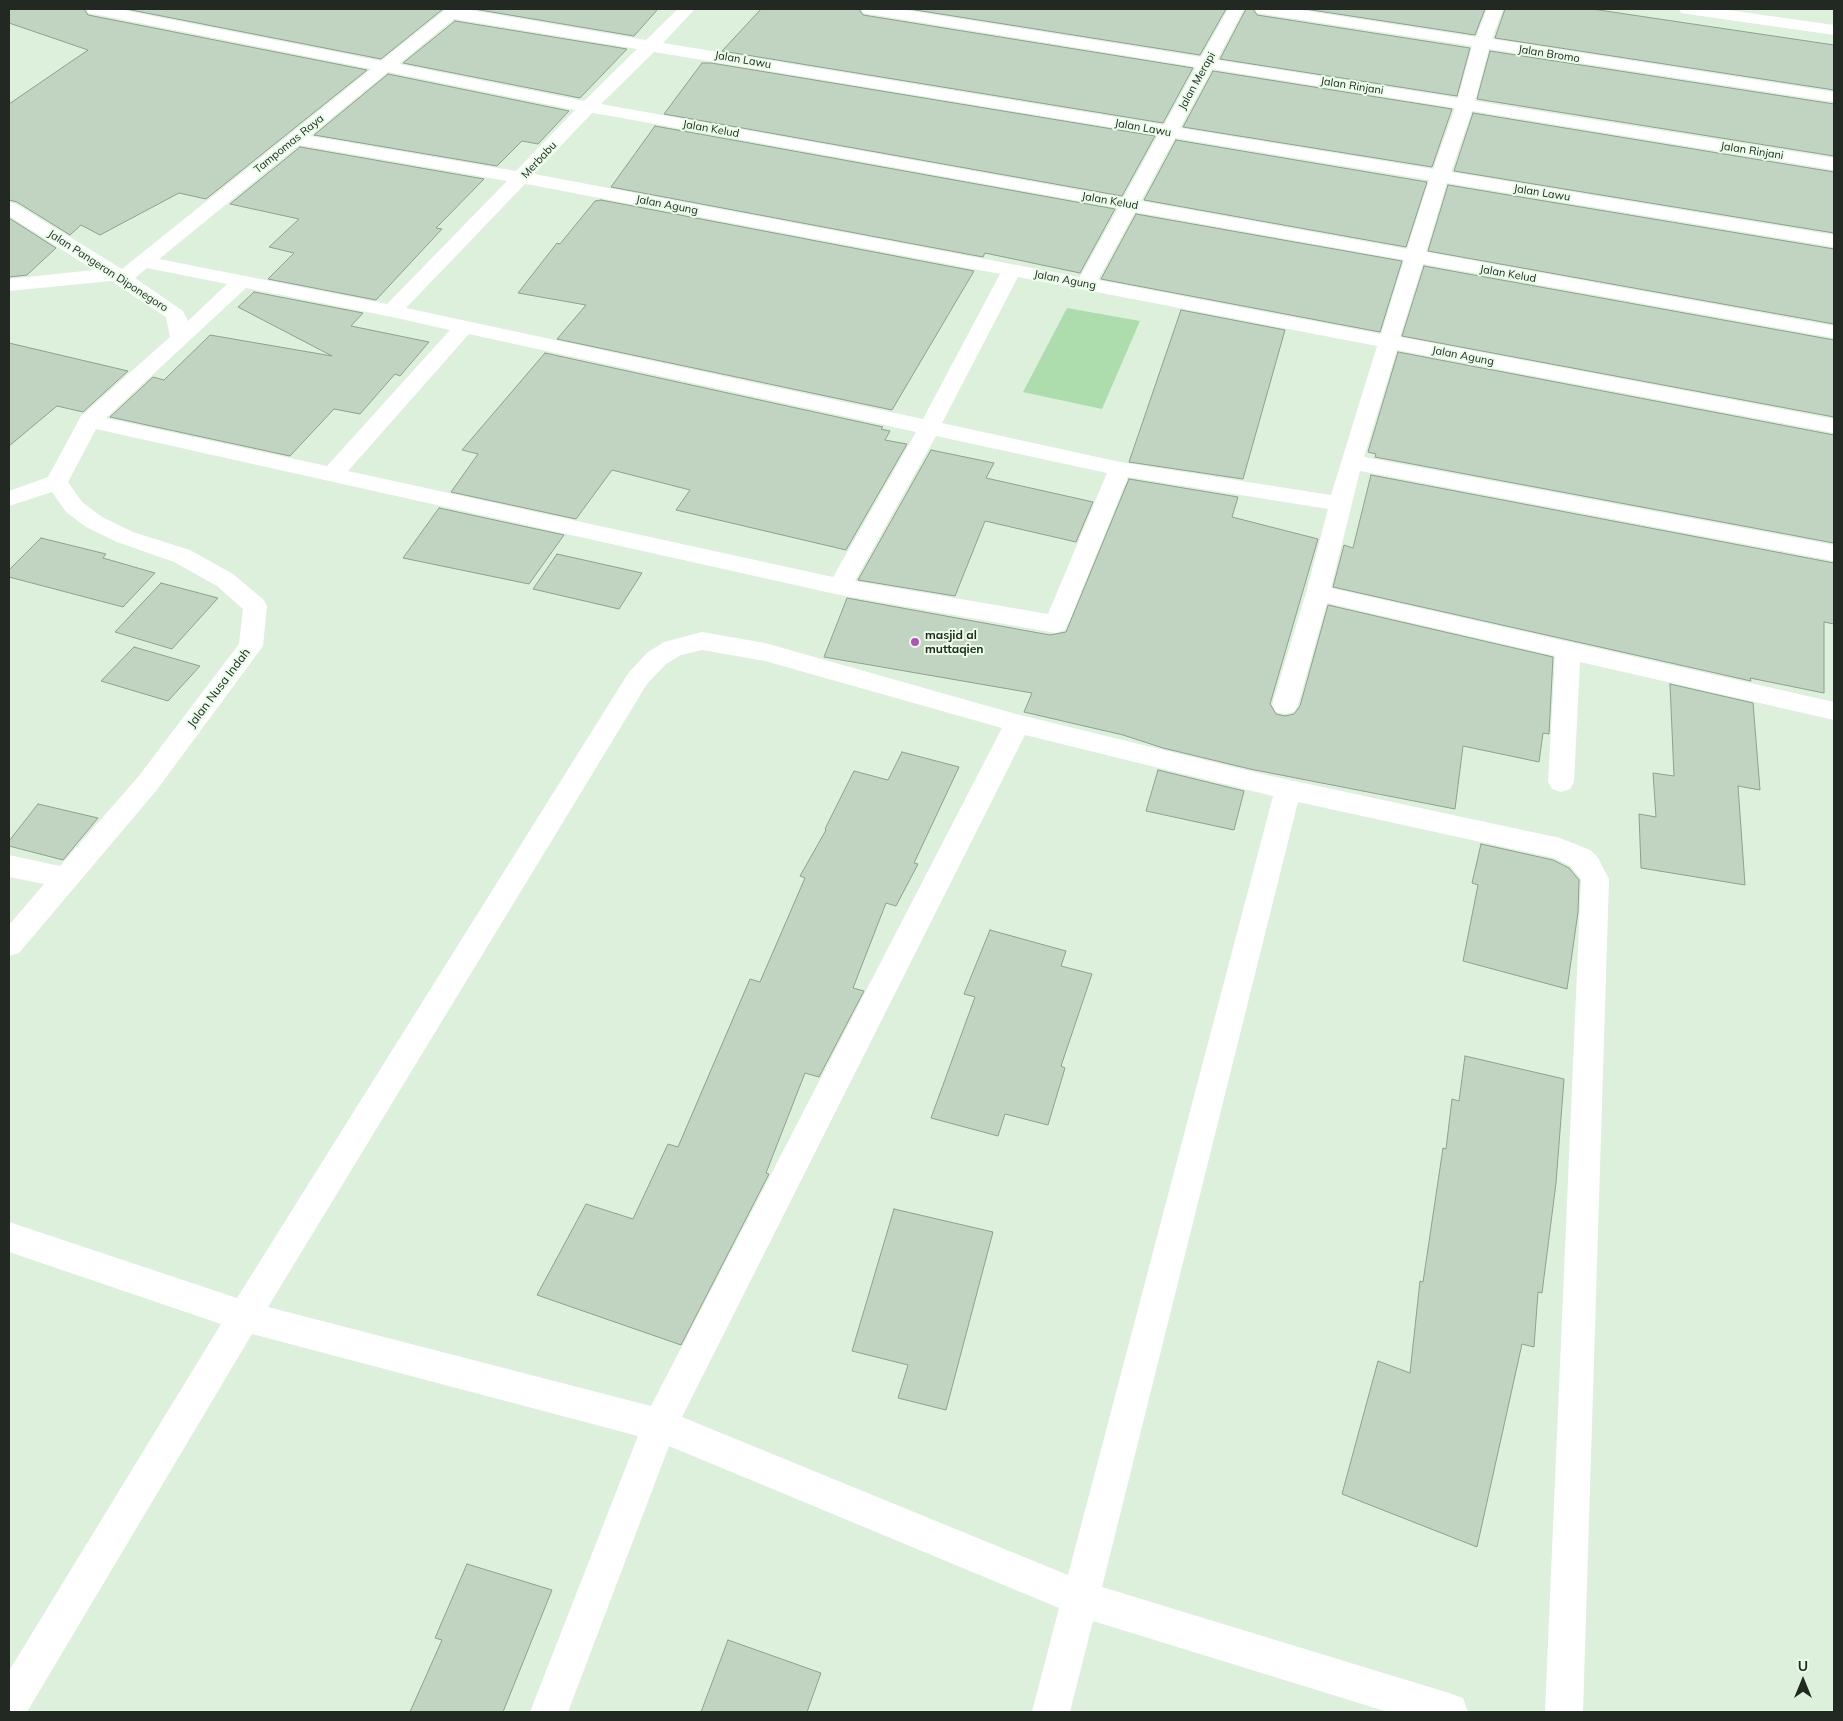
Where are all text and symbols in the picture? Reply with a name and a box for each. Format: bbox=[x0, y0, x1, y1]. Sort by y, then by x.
street label: Jalan Bromo bbox=[1517, 43, 1581, 65]
street label: Jalan Lawu bbox=[714, 49, 772, 71]
street label: Jalan Merapi bbox=[1176, 50, 1218, 112]
street label: Jalan Rinjani bbox=[1320, 74, 1384, 98]
street label: Tampomas Raya bbox=[251, 112, 327, 176]
street label: Jalan Lawu bbox=[1114, 117, 1172, 139]
street label: Jalan Kelud bbox=[682, 118, 740, 140]
street label: Merbabu bbox=[519, 139, 559, 181]
street label: Jalan Rinjani bbox=[1720, 139, 1784, 163]
street label: Jalan Lawu bbox=[1513, 182, 1571, 204]
street label: Jalan Kelud bbox=[1081, 190, 1139, 212]
street label: Jalan Agung bbox=[635, 193, 699, 217]
street label: Jalan Pangeran Diponegoro bbox=[46, 227, 170, 315]
street label: Jalan Kelud bbox=[1479, 263, 1537, 285]
street label: Jalan Agung bbox=[1033, 268, 1097, 292]
street label: Jalan Agung bbox=[1431, 344, 1495, 368]
place label: masjid al muttaqien bbox=[925, 628, 984, 656]
marker: masjid al muttaqien bbox=[909, 636, 921, 648]
street label: Jalan Nusa Indah bbox=[185, 646, 253, 730]
north arrow bbox=[1778, 1656, 1828, 1706]
text: U bbox=[1798, 1657, 1808, 1675]

